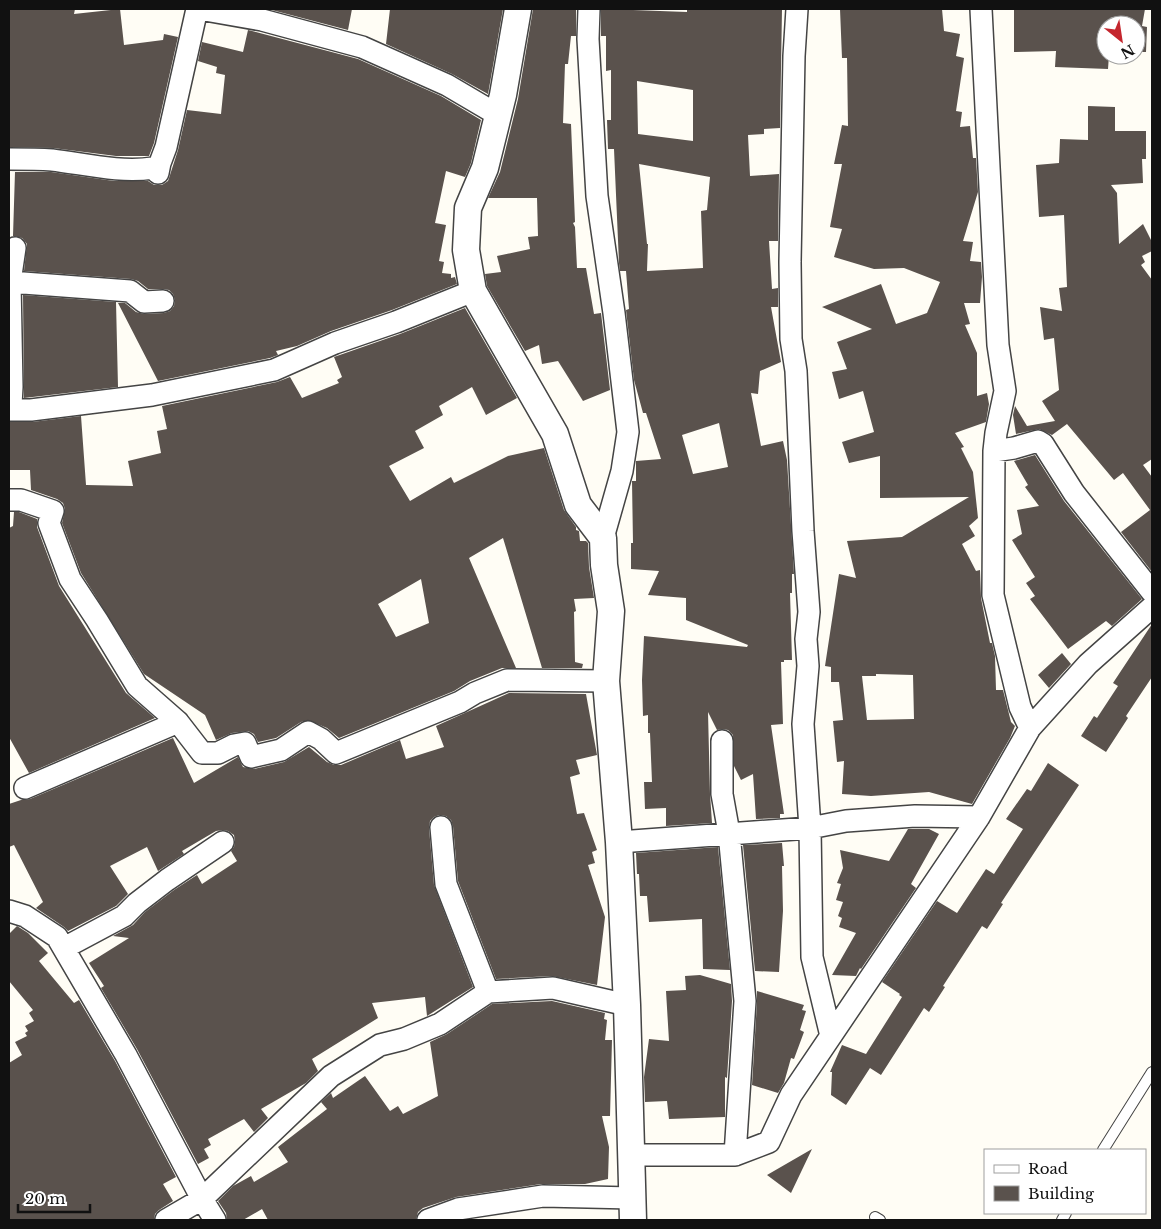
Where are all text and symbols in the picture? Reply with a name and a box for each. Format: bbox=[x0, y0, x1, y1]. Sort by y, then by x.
north arrow bbox=[1096, 15, 1146, 65]
text: N bbox=[1117, 40, 1138, 62]
legend bbox=[984, 1149, 1146, 1214]
text: Road bbox=[1028, 1159, 1068, 1178]
scale bar bbox=[18, 1182, 90, 1214]
text: Building bbox=[1028, 1184, 1095, 1203]
text: 20 m bbox=[25, 1189, 65, 1208]

